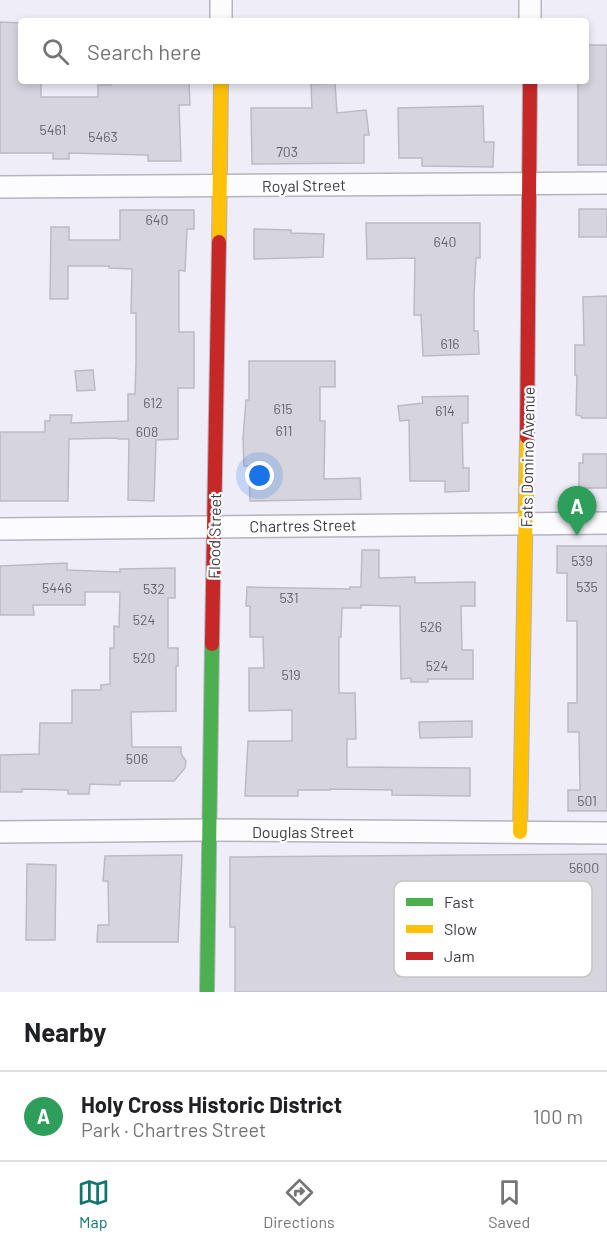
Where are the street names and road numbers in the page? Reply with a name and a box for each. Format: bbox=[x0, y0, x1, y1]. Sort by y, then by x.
street label: Royal Street bbox=[262, 175, 346, 195]
street label: Fats Domino Avenue bbox=[516, 387, 538, 527]
street label: Flood Street bbox=[204, 493, 224, 579]
street label: Chartres Street bbox=[249, 515, 357, 535]
street label: Douglas Street bbox=[252, 822, 354, 841]

